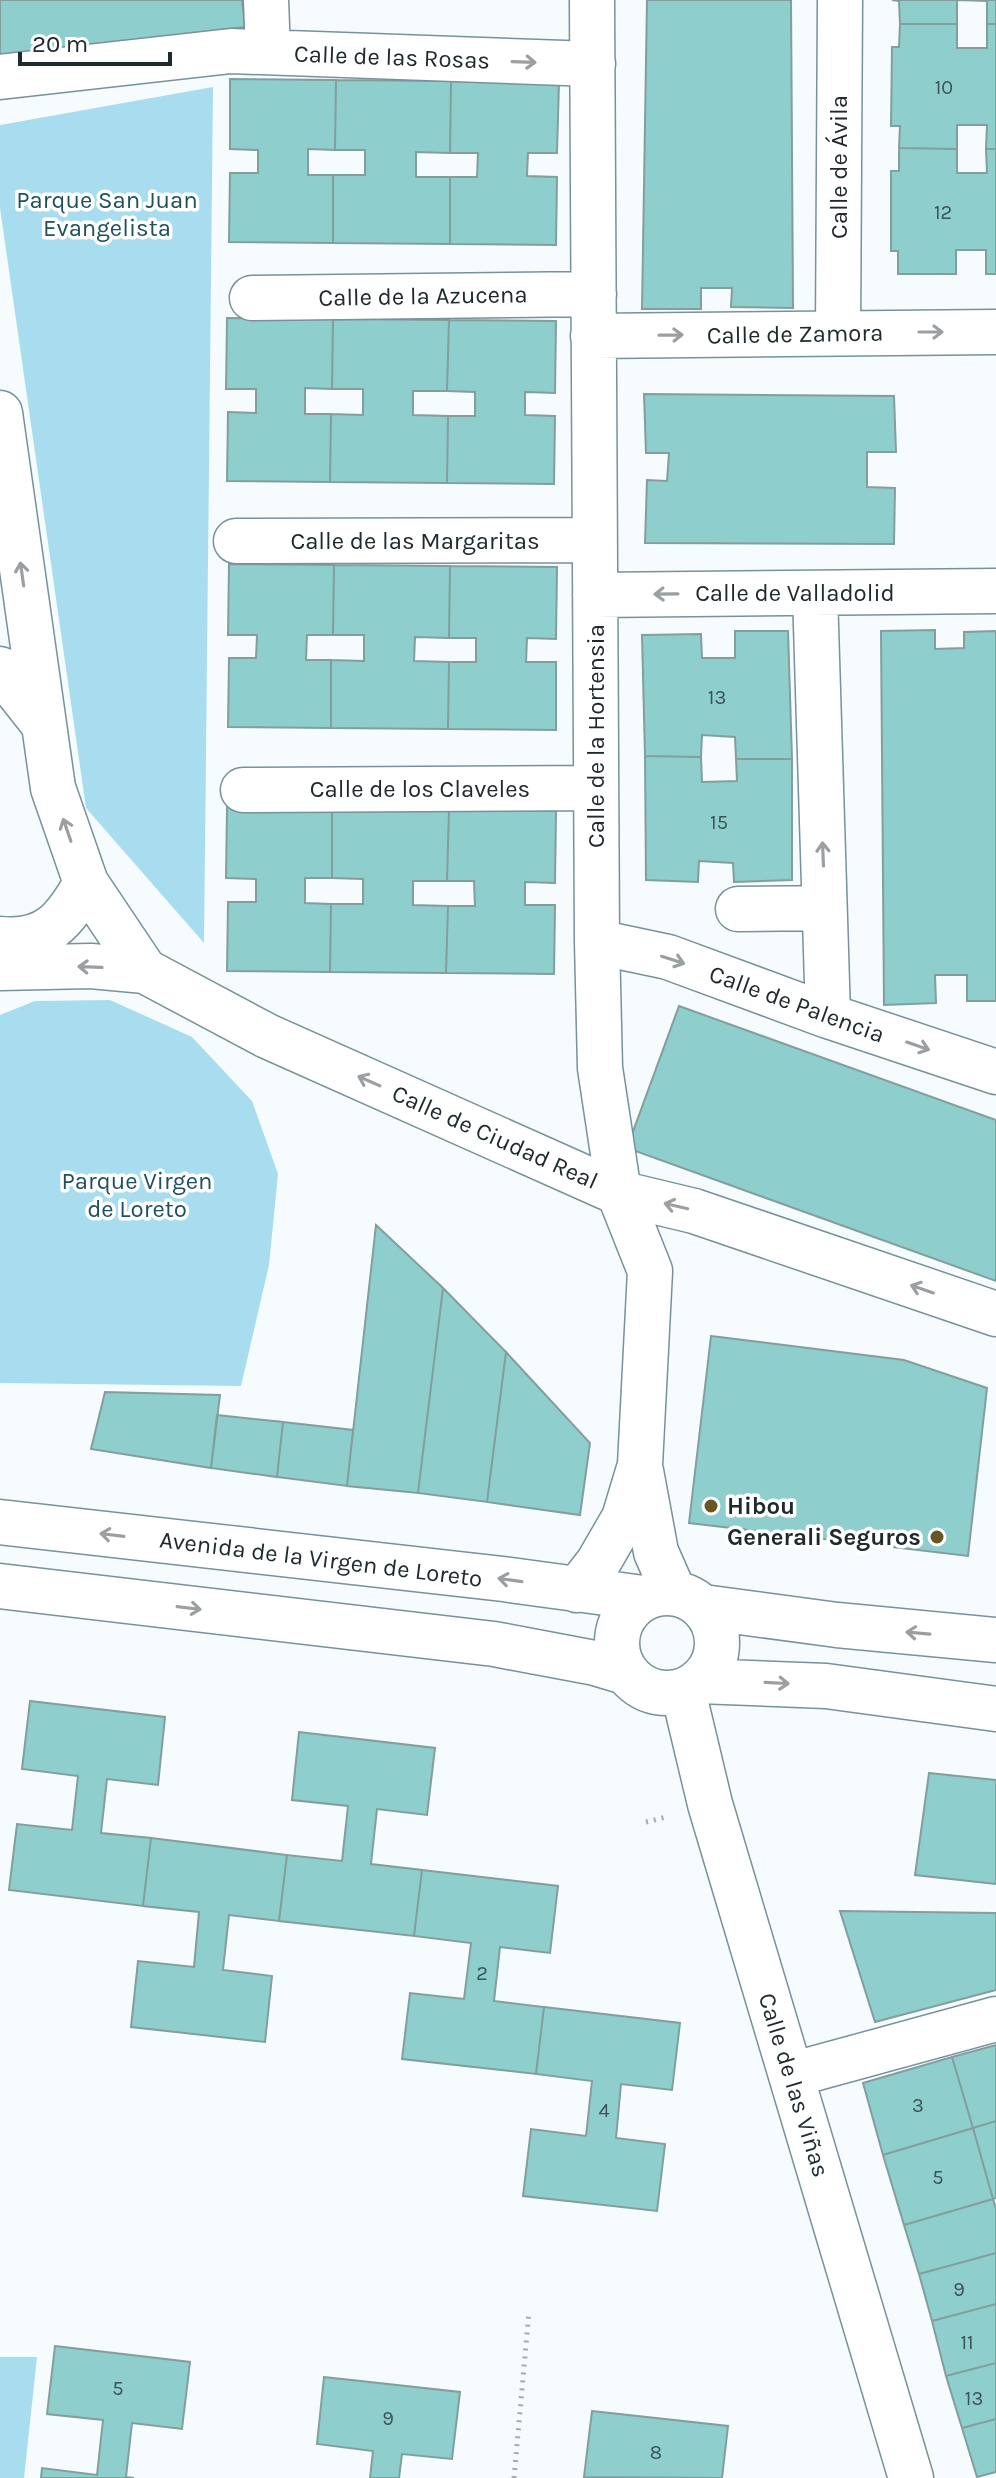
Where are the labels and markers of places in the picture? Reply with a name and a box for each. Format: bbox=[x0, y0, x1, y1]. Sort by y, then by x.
place label: Hibou bbox=[727, 1492, 795, 1520]
marker: Hibou bbox=[702, 1497, 720, 1515]
place label: Generali Seguros bbox=[727, 1523, 921, 1551]
marker: Generali Seguros bbox=[928, 1528, 946, 1546]

